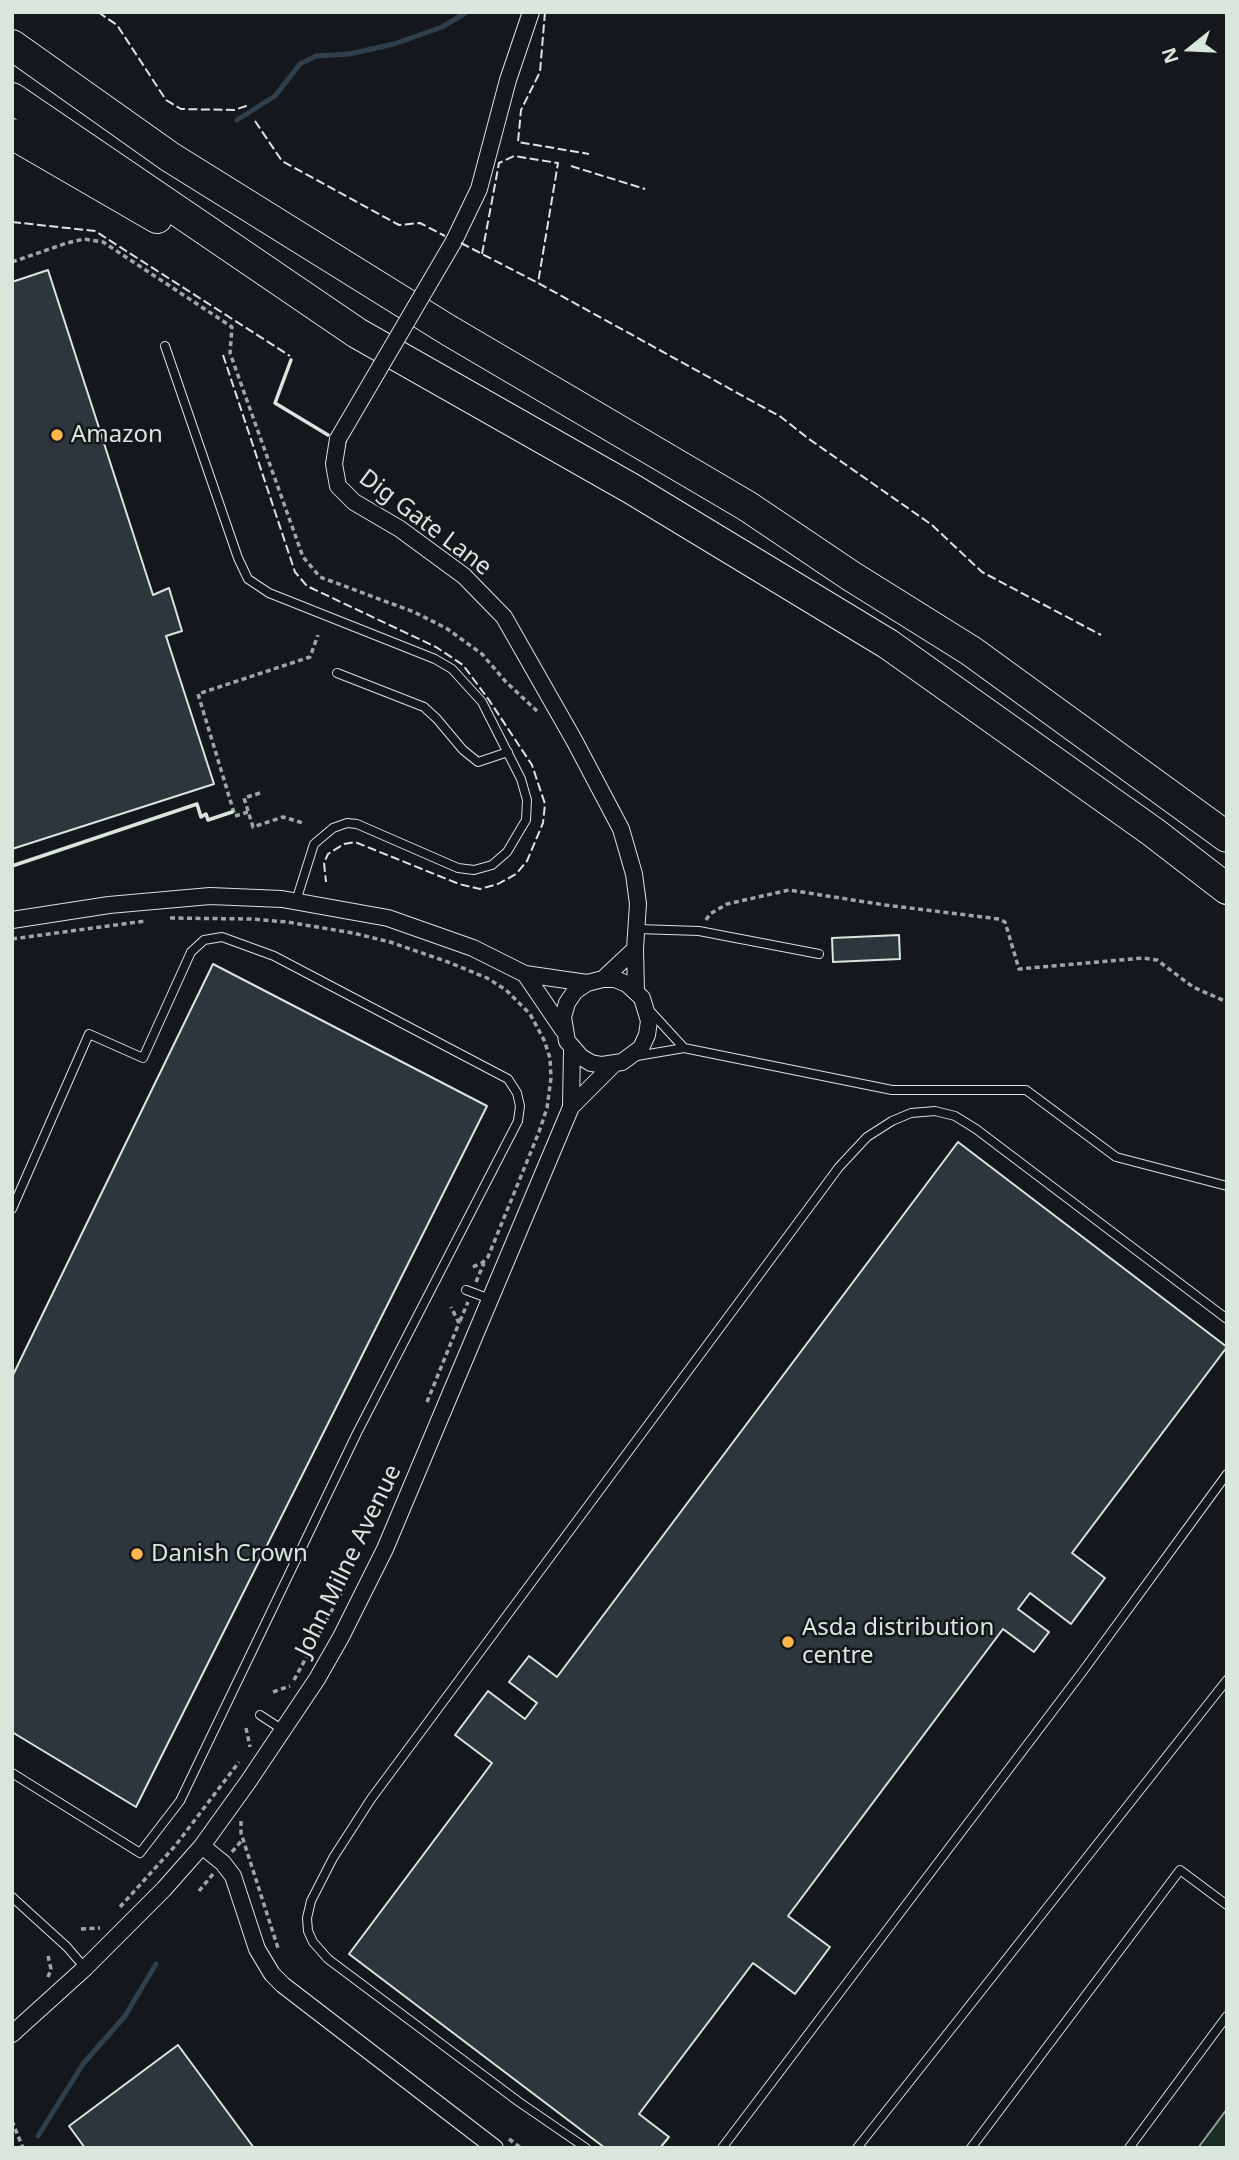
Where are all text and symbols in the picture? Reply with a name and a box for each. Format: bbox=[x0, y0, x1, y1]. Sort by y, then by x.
north arrow bbox=[1155, 14, 1225, 84]
text: N bbox=[1155, 44, 1185, 67]
place label: Amazon bbox=[71, 421, 163, 449]
marker: Amazon bbox=[49, 427, 65, 443]
street label: Dig Gate Lane bbox=[353, 464, 497, 582]
street label: John Milne Avenue bbox=[290, 1460, 408, 1662]
place label: Danish Crown bbox=[151, 1540, 308, 1568]
marker: Danish Crown bbox=[129, 1546, 145, 1562]
place label: Asda distribution centre bbox=[802, 1614, 994, 1670]
marker: Asda distribution centre bbox=[780, 1634, 796, 1650]

